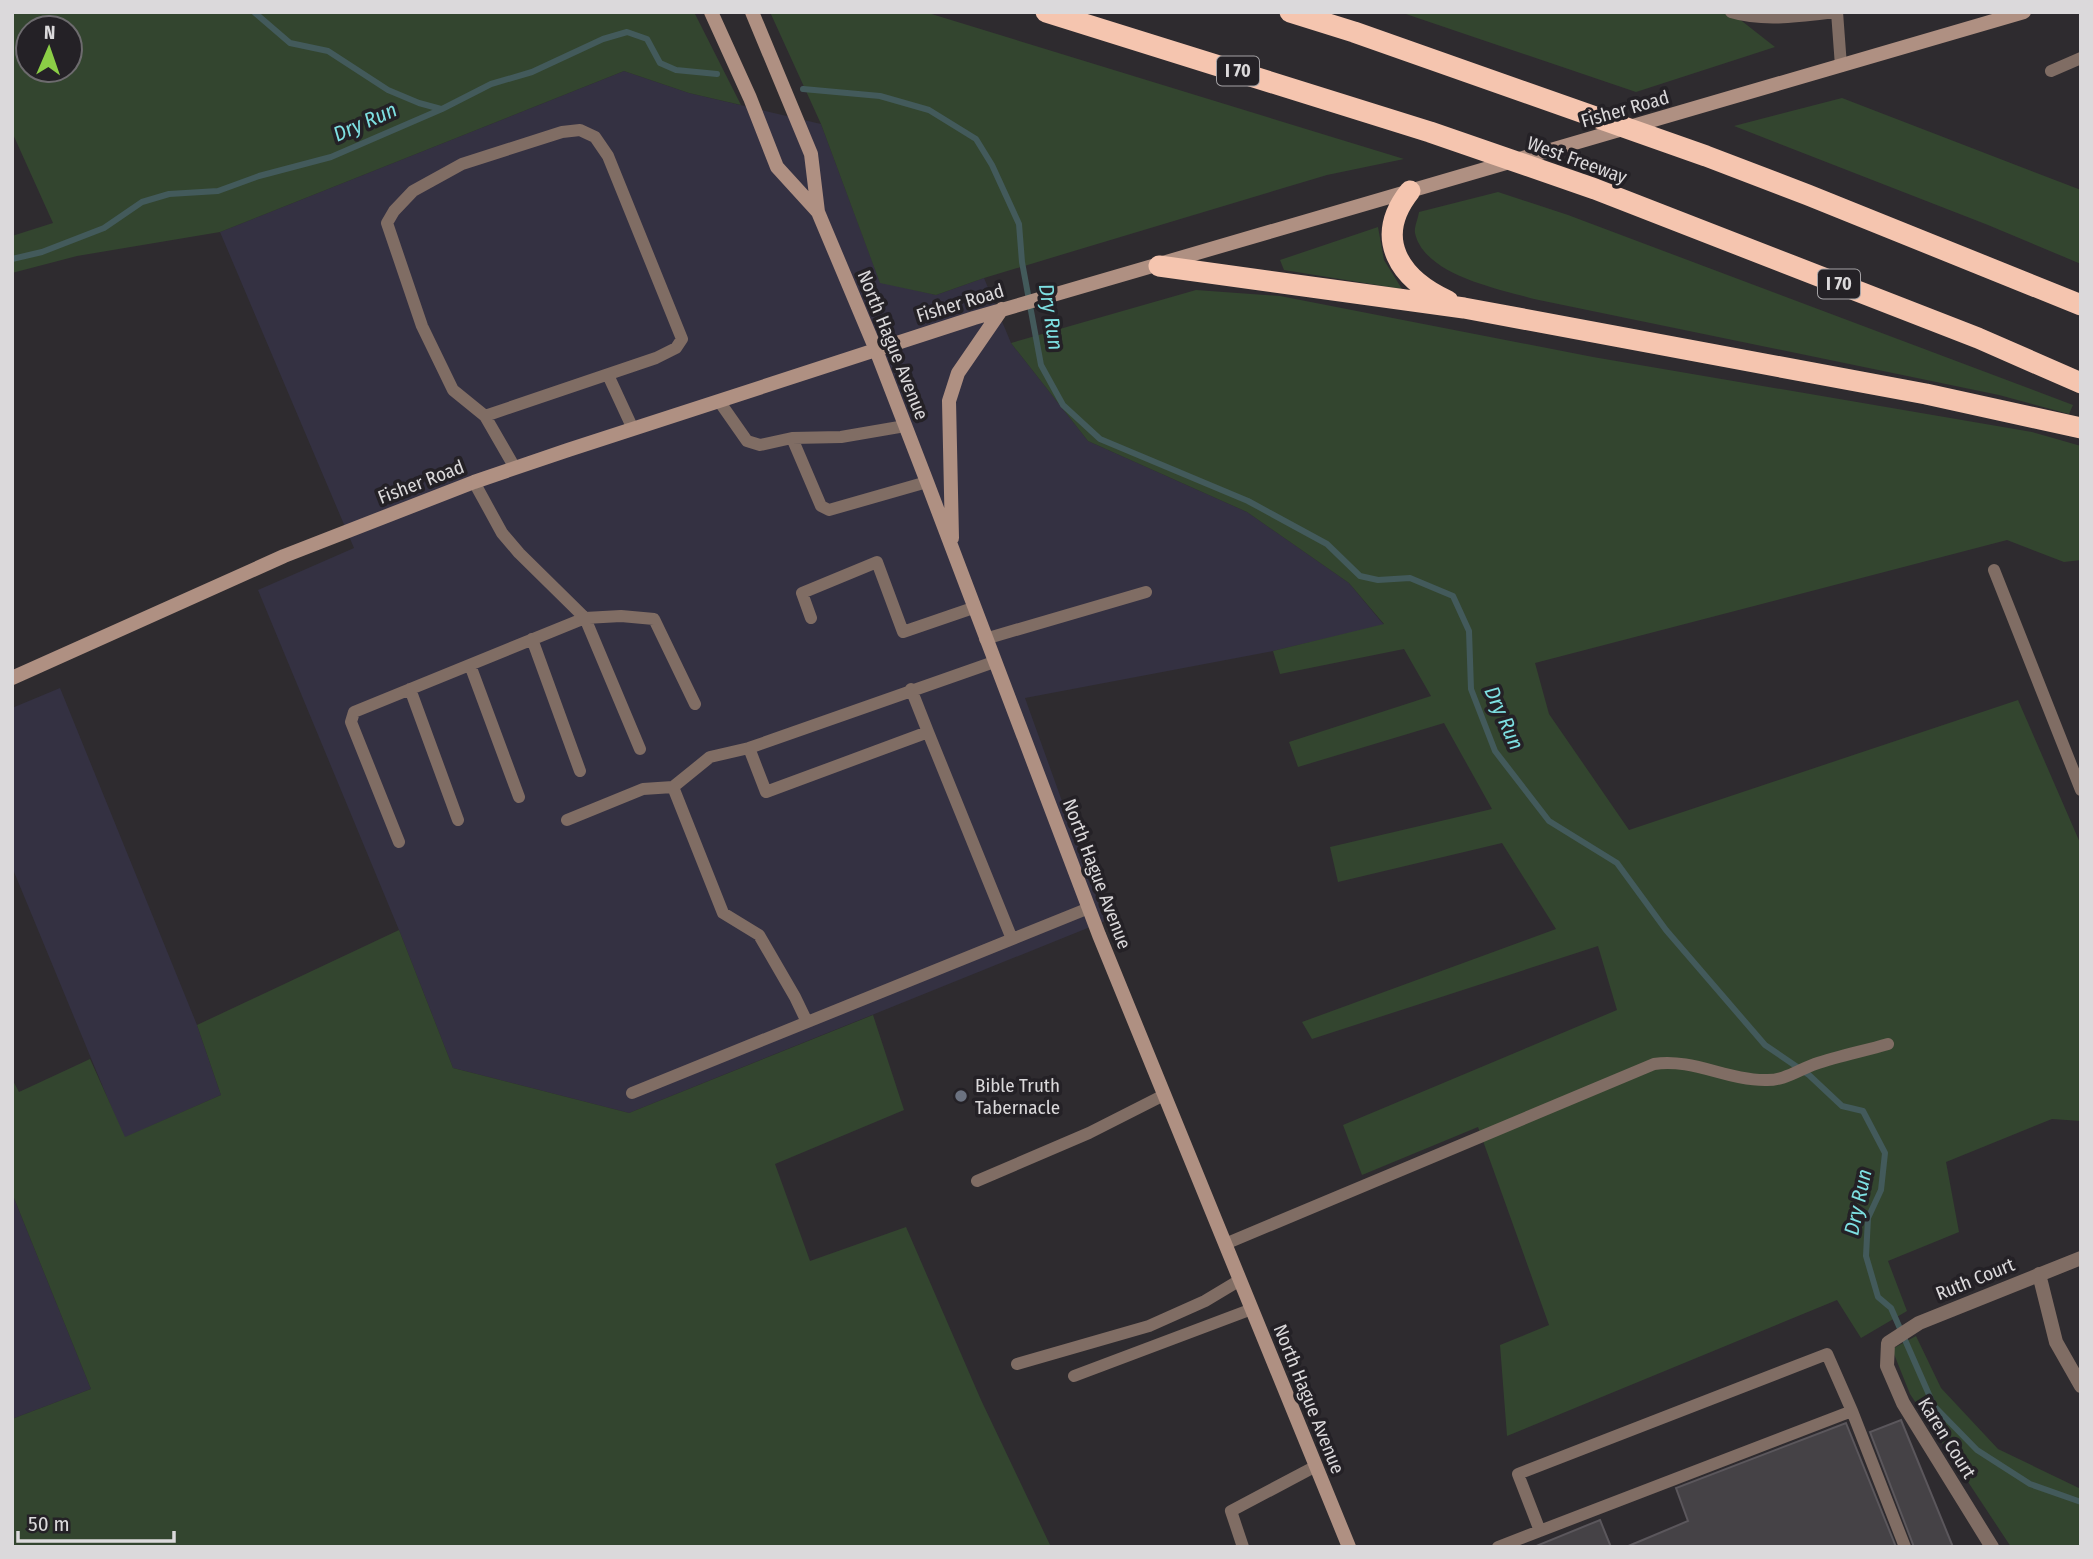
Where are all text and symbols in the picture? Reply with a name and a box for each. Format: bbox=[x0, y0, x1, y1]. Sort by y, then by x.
north arrow bbox=[14, 14, 84, 84]
text: N bbox=[43, 21, 56, 44]
road number: I 70 bbox=[1217, 56, 1259, 86]
street label: Fisher Road bbox=[1578, 85, 1672, 133]
water label: Dry Run bbox=[329, 97, 401, 147]
street label: West Freeway bbox=[1524, 131, 1630, 189]
street label: North Hague Avenue bbox=[853, 267, 933, 423]
road number: I 70 bbox=[1818, 270, 1860, 298]
street label: Fisher Road bbox=[913, 279, 1007, 327]
water label: Dry Run bbox=[1033, 282, 1069, 352]
street label: Fisher Road bbox=[375, 455, 467, 509]
water label: Dry Run bbox=[1479, 682, 1529, 754]
street label: North Hague Avenue bbox=[1058, 796, 1136, 952]
place label: Bible Truth Tabernacle bbox=[975, 1074, 1060, 1119]
marker: Bible Truth Tabernacle bbox=[953, 1088, 969, 1104]
water label: Dry Run bbox=[1838, 1167, 1878, 1237]
street label: Ruth Court bbox=[1932, 1252, 2019, 1305]
street label: North Hague Avenue bbox=[1269, 1321, 1349, 1477]
street label: Karen Court bbox=[1913, 1393, 1981, 1483]
scale bar bbox=[18, 1500, 173, 1544]
text: 50 m bbox=[28, 1511, 70, 1537]

